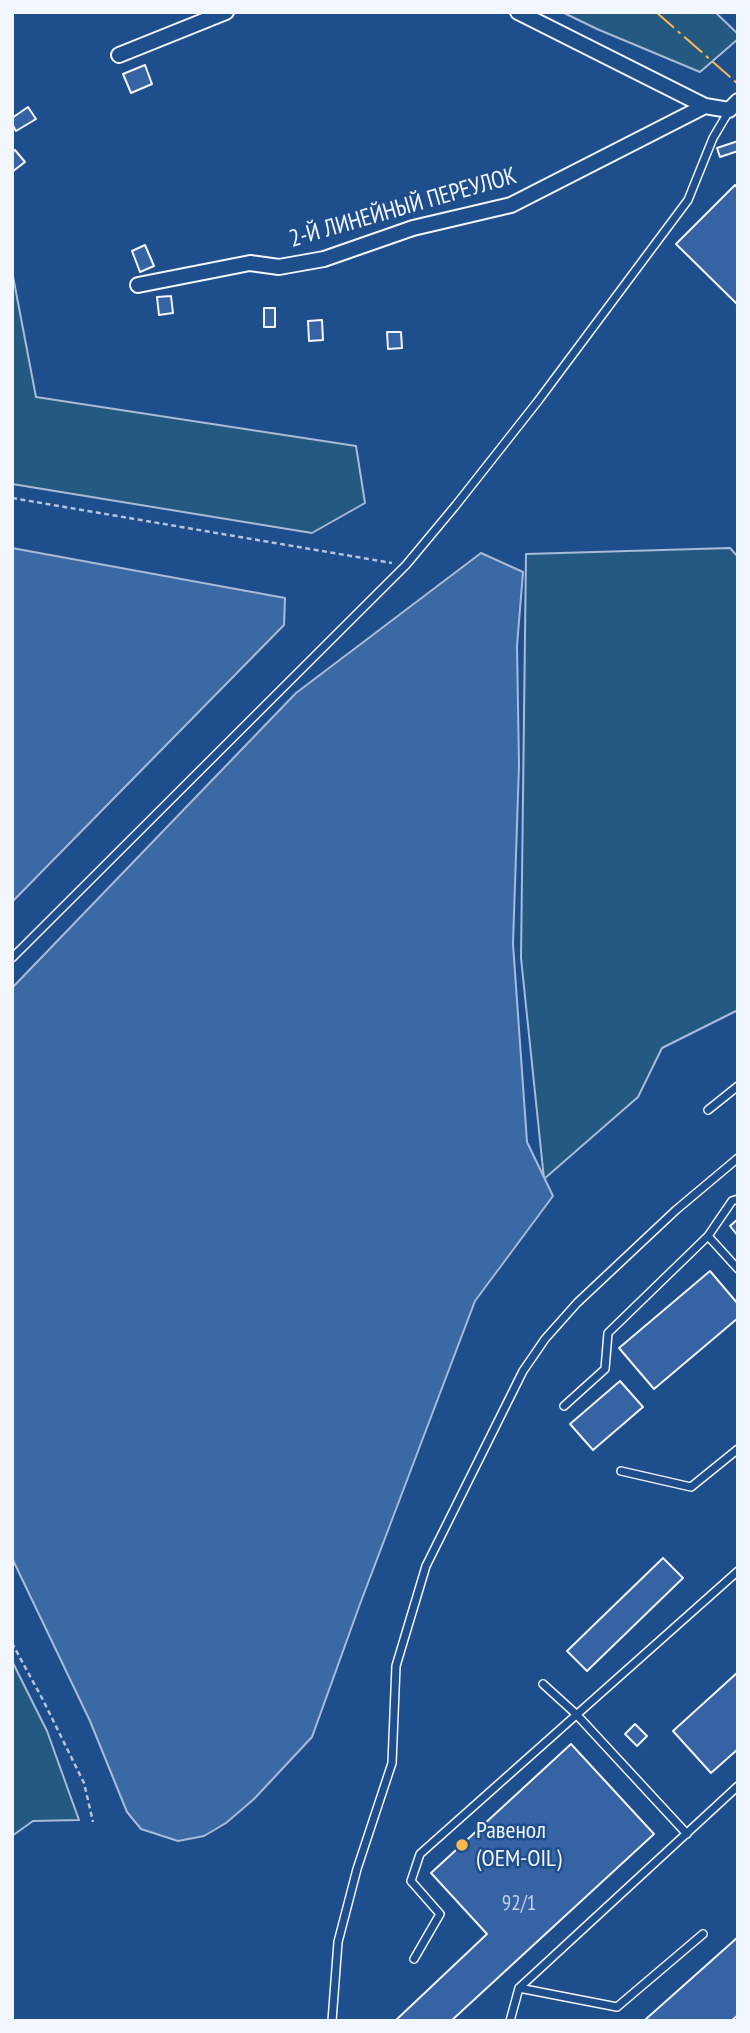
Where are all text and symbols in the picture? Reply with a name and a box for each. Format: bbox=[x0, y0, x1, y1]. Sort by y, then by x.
street label: 2-Й ЛИНЕЙНЫЙ ПЕРЕУЛОК bbox=[286, 162, 520, 254]
place label: Равенол (OEM-OIL) bbox=[476, 1817, 562, 1873]
marker: Равенол (OEM-OIL) bbox=[454, 1837, 470, 1853]
house number: 92/1 bbox=[502, 1891, 536, 1917]

